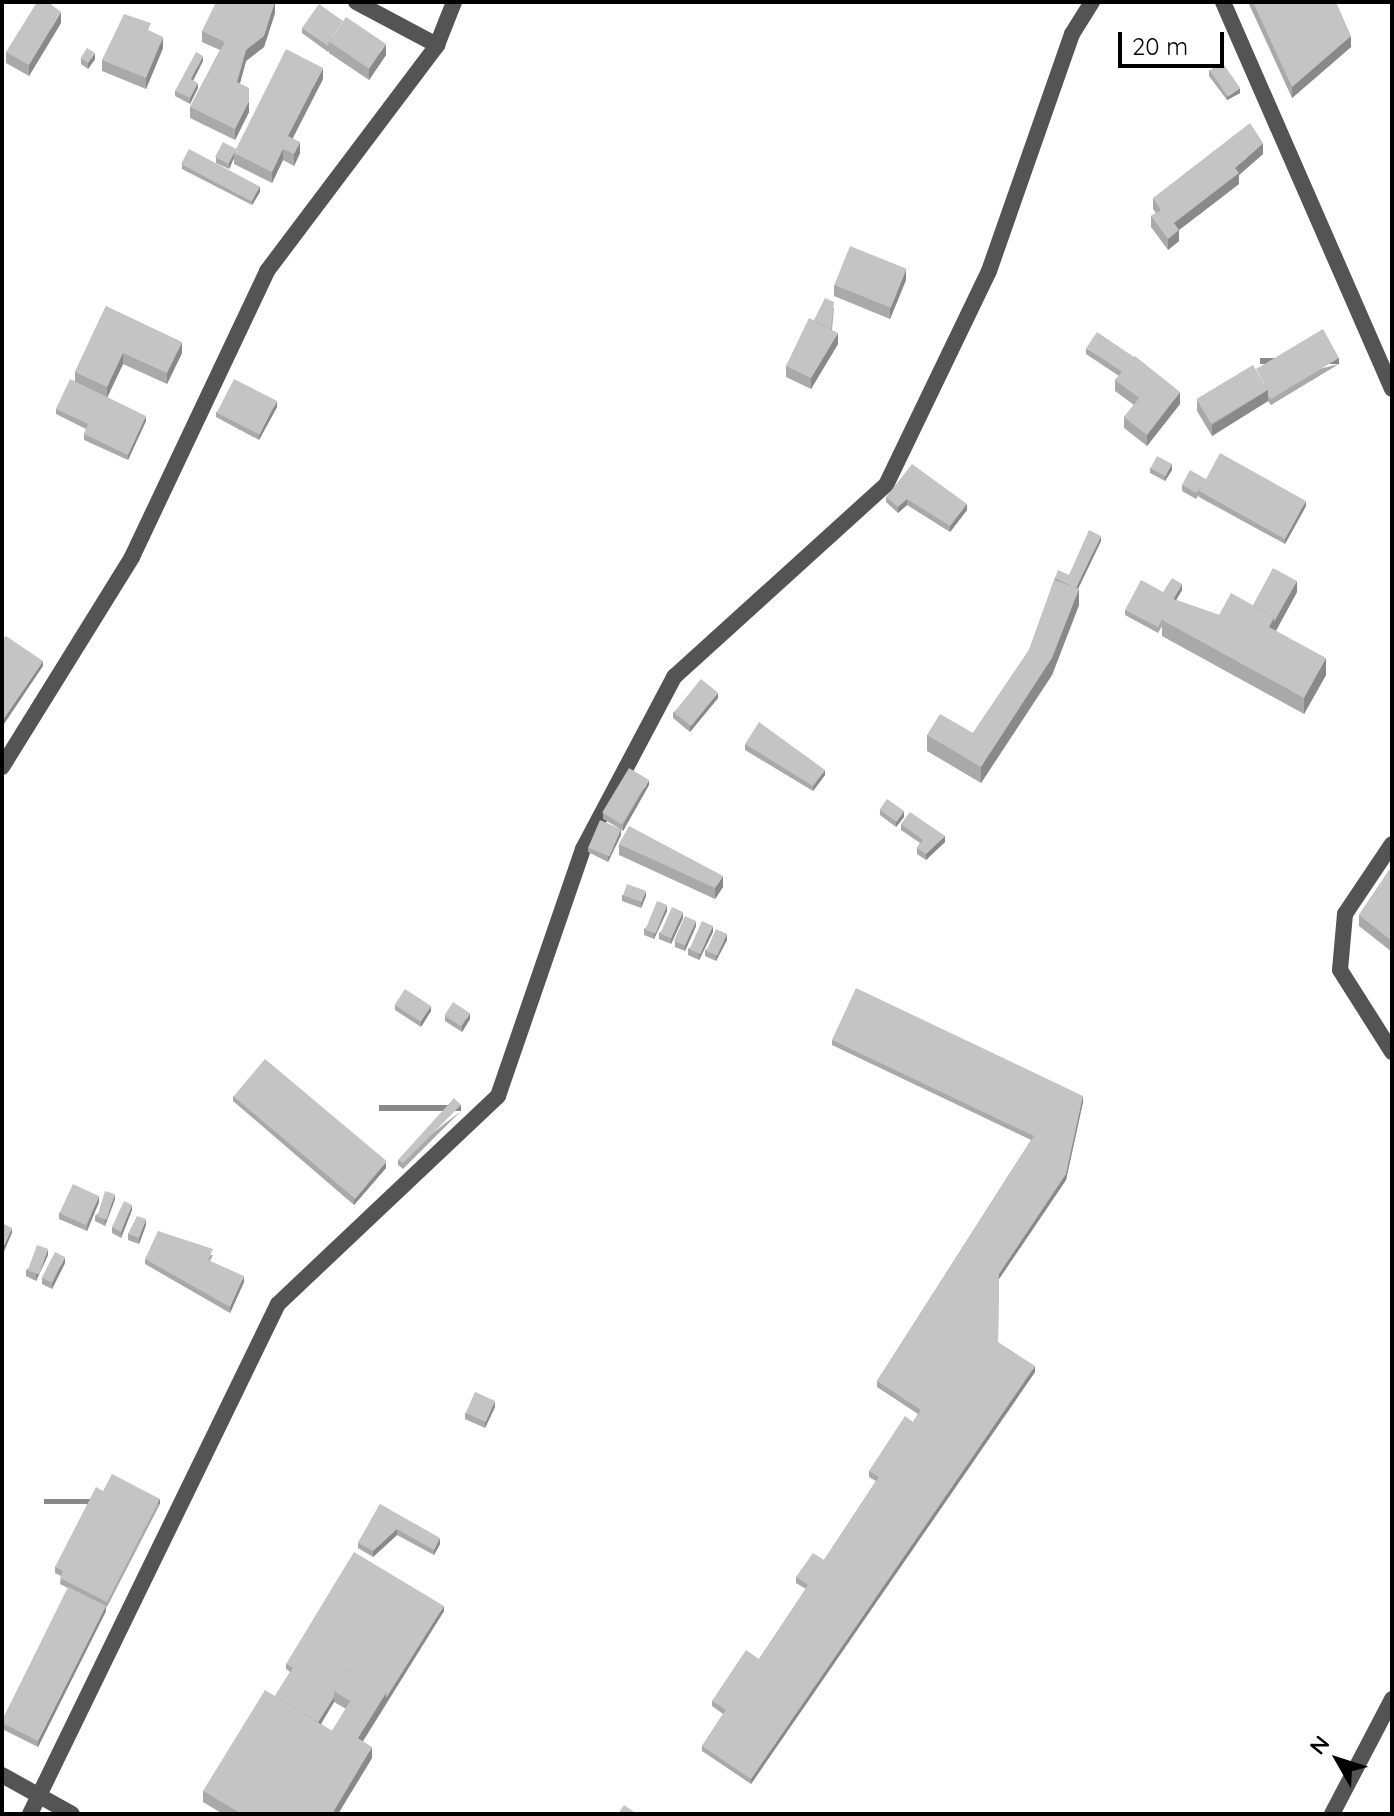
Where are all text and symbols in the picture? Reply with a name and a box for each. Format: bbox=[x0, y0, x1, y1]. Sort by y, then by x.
scale bar bbox=[1122, 16, 1228, 66]
text: 20 m bbox=[1132, 31, 1188, 61]
north arrow bbox=[1298, 1720, 1378, 1800]
text: N bbox=[1303, 1730, 1335, 1760]

